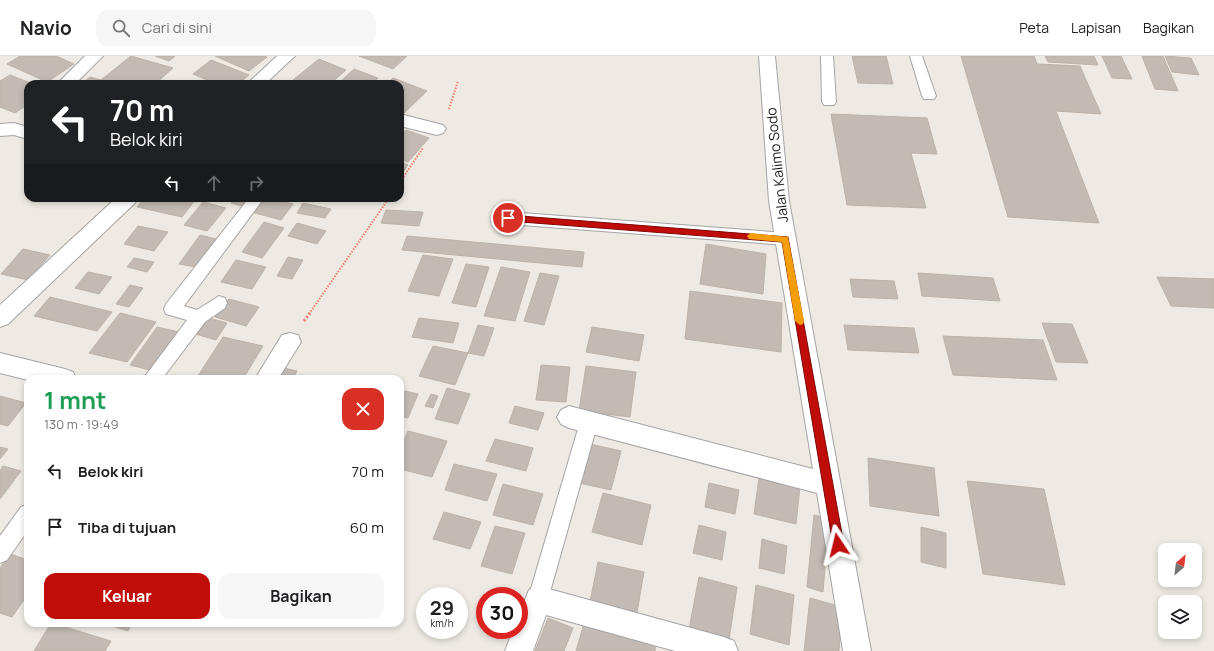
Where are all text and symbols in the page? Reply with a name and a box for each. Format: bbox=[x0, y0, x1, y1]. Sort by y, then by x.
search box bbox=[96, 10, 376, 46]
text: Navio bbox=[20, 15, 72, 41]
icon: search bbox=[110, 17, 132, 39]
text: Cari di sini bbox=[142, 17, 212, 38]
text: Peta bbox=[1019, 18, 1049, 37]
text: Lapisan bbox=[1071, 18, 1121, 37]
text: Bagikan bbox=[1143, 18, 1194, 37]
text: 70 m bbox=[110, 91, 174, 129]
icon: left bbox=[44, 96, 96, 148]
street label: Jalan Kalimo Sodo bbox=[761, 107, 792, 223]
text: Belok kiri bbox=[110, 127, 183, 151]
icon: left bbox=[161, 172, 183, 194]
icon: ahead bbox=[203, 172, 225, 194]
icon: right bbox=[245, 172, 267, 194]
pin bbox=[491, 201, 525, 235]
icon: arrive bbox=[497, 207, 519, 229]
text: 1 mnt bbox=[44, 383, 106, 416]
button: close bbox=[342, 388, 384, 430]
text: 130 m · 19:49 bbox=[44, 415, 119, 433]
icon: left bbox=[44, 460, 66, 482]
text: Belok kiri bbox=[78, 461, 144, 482]
text: 70 m bbox=[352, 461, 384, 482]
icon: arrive bbox=[44, 516, 66, 538]
text: Tiba di tujuan bbox=[78, 517, 176, 538]
text: 60 m bbox=[350, 517, 384, 538]
position arrow bbox=[817, 524, 859, 566]
north arrow bbox=[1158, 543, 1202, 587]
map controls bbox=[1158, 543, 1202, 639]
button: Keluar bbox=[44, 573, 210, 619]
button: Bagikan bbox=[218, 573, 384, 619]
speed limit sign: 30 bbox=[476, 587, 528, 639]
text: 29 bbox=[430, 594, 454, 621]
button: layers bbox=[1158, 595, 1202, 639]
text: km/h bbox=[430, 616, 454, 630]

